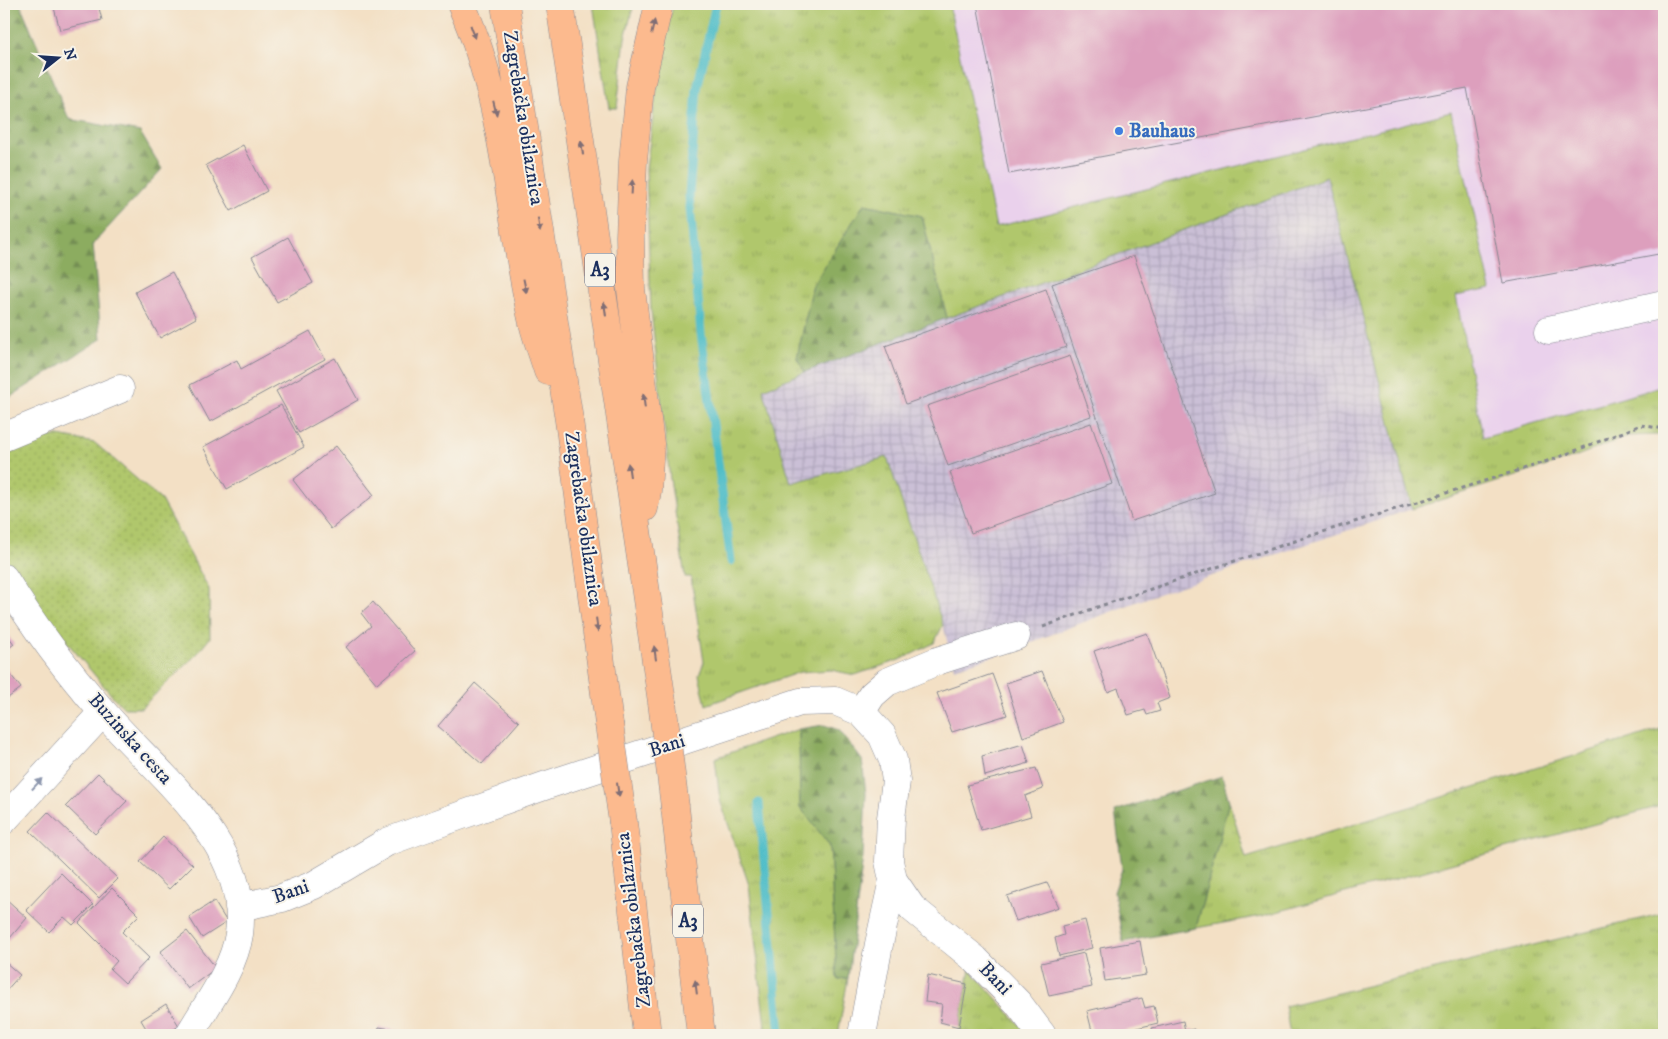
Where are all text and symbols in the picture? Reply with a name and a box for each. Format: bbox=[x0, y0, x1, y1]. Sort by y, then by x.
one-way arrow bbox=[650, 18, 658, 34]
one-way arrow bbox=[469, 25, 477, 40]
street label: Zagrebačka obilaznica bbox=[497, 29, 549, 207]
north arrow bbox=[32, 32, 82, 82]
text: N bbox=[59, 46, 80, 63]
one-way arrow bbox=[491, 101, 499, 116]
place label: Bauhaus bbox=[1129, 119, 1195, 144]
marker: Bauhaus bbox=[1113, 125, 1125, 137]
one-way arrow bbox=[577, 140, 585, 156]
one-way arrow bbox=[629, 179, 637, 195]
one-way arrow bbox=[536, 217, 544, 233]
road number: A3 bbox=[585, 254, 615, 286]
one-way arrow bbox=[521, 278, 529, 293]
one-way arrow bbox=[601, 301, 609, 317]
one-way arrow bbox=[640, 392, 648, 408]
street label: Zagrebačka obilaznica bbox=[558, 430, 608, 608]
one-way arrow bbox=[624, 462, 632, 478]
one-way arrow bbox=[593, 617, 601, 633]
one-way arrow bbox=[651, 645, 659, 661]
street label: Buzinska cesta bbox=[82, 688, 178, 790]
street label: Bani bbox=[646, 728, 688, 764]
one-way arrow bbox=[31, 778, 43, 790]
one-way arrow bbox=[615, 782, 623, 798]
street label: Zagrebačka obilaznica bbox=[611, 831, 657, 1009]
street label: Bani bbox=[269, 874, 313, 910]
road number: A3 bbox=[673, 904, 703, 938]
street label: Bani bbox=[973, 957, 1017, 1001]
one-way arrow bbox=[692, 979, 700, 995]

